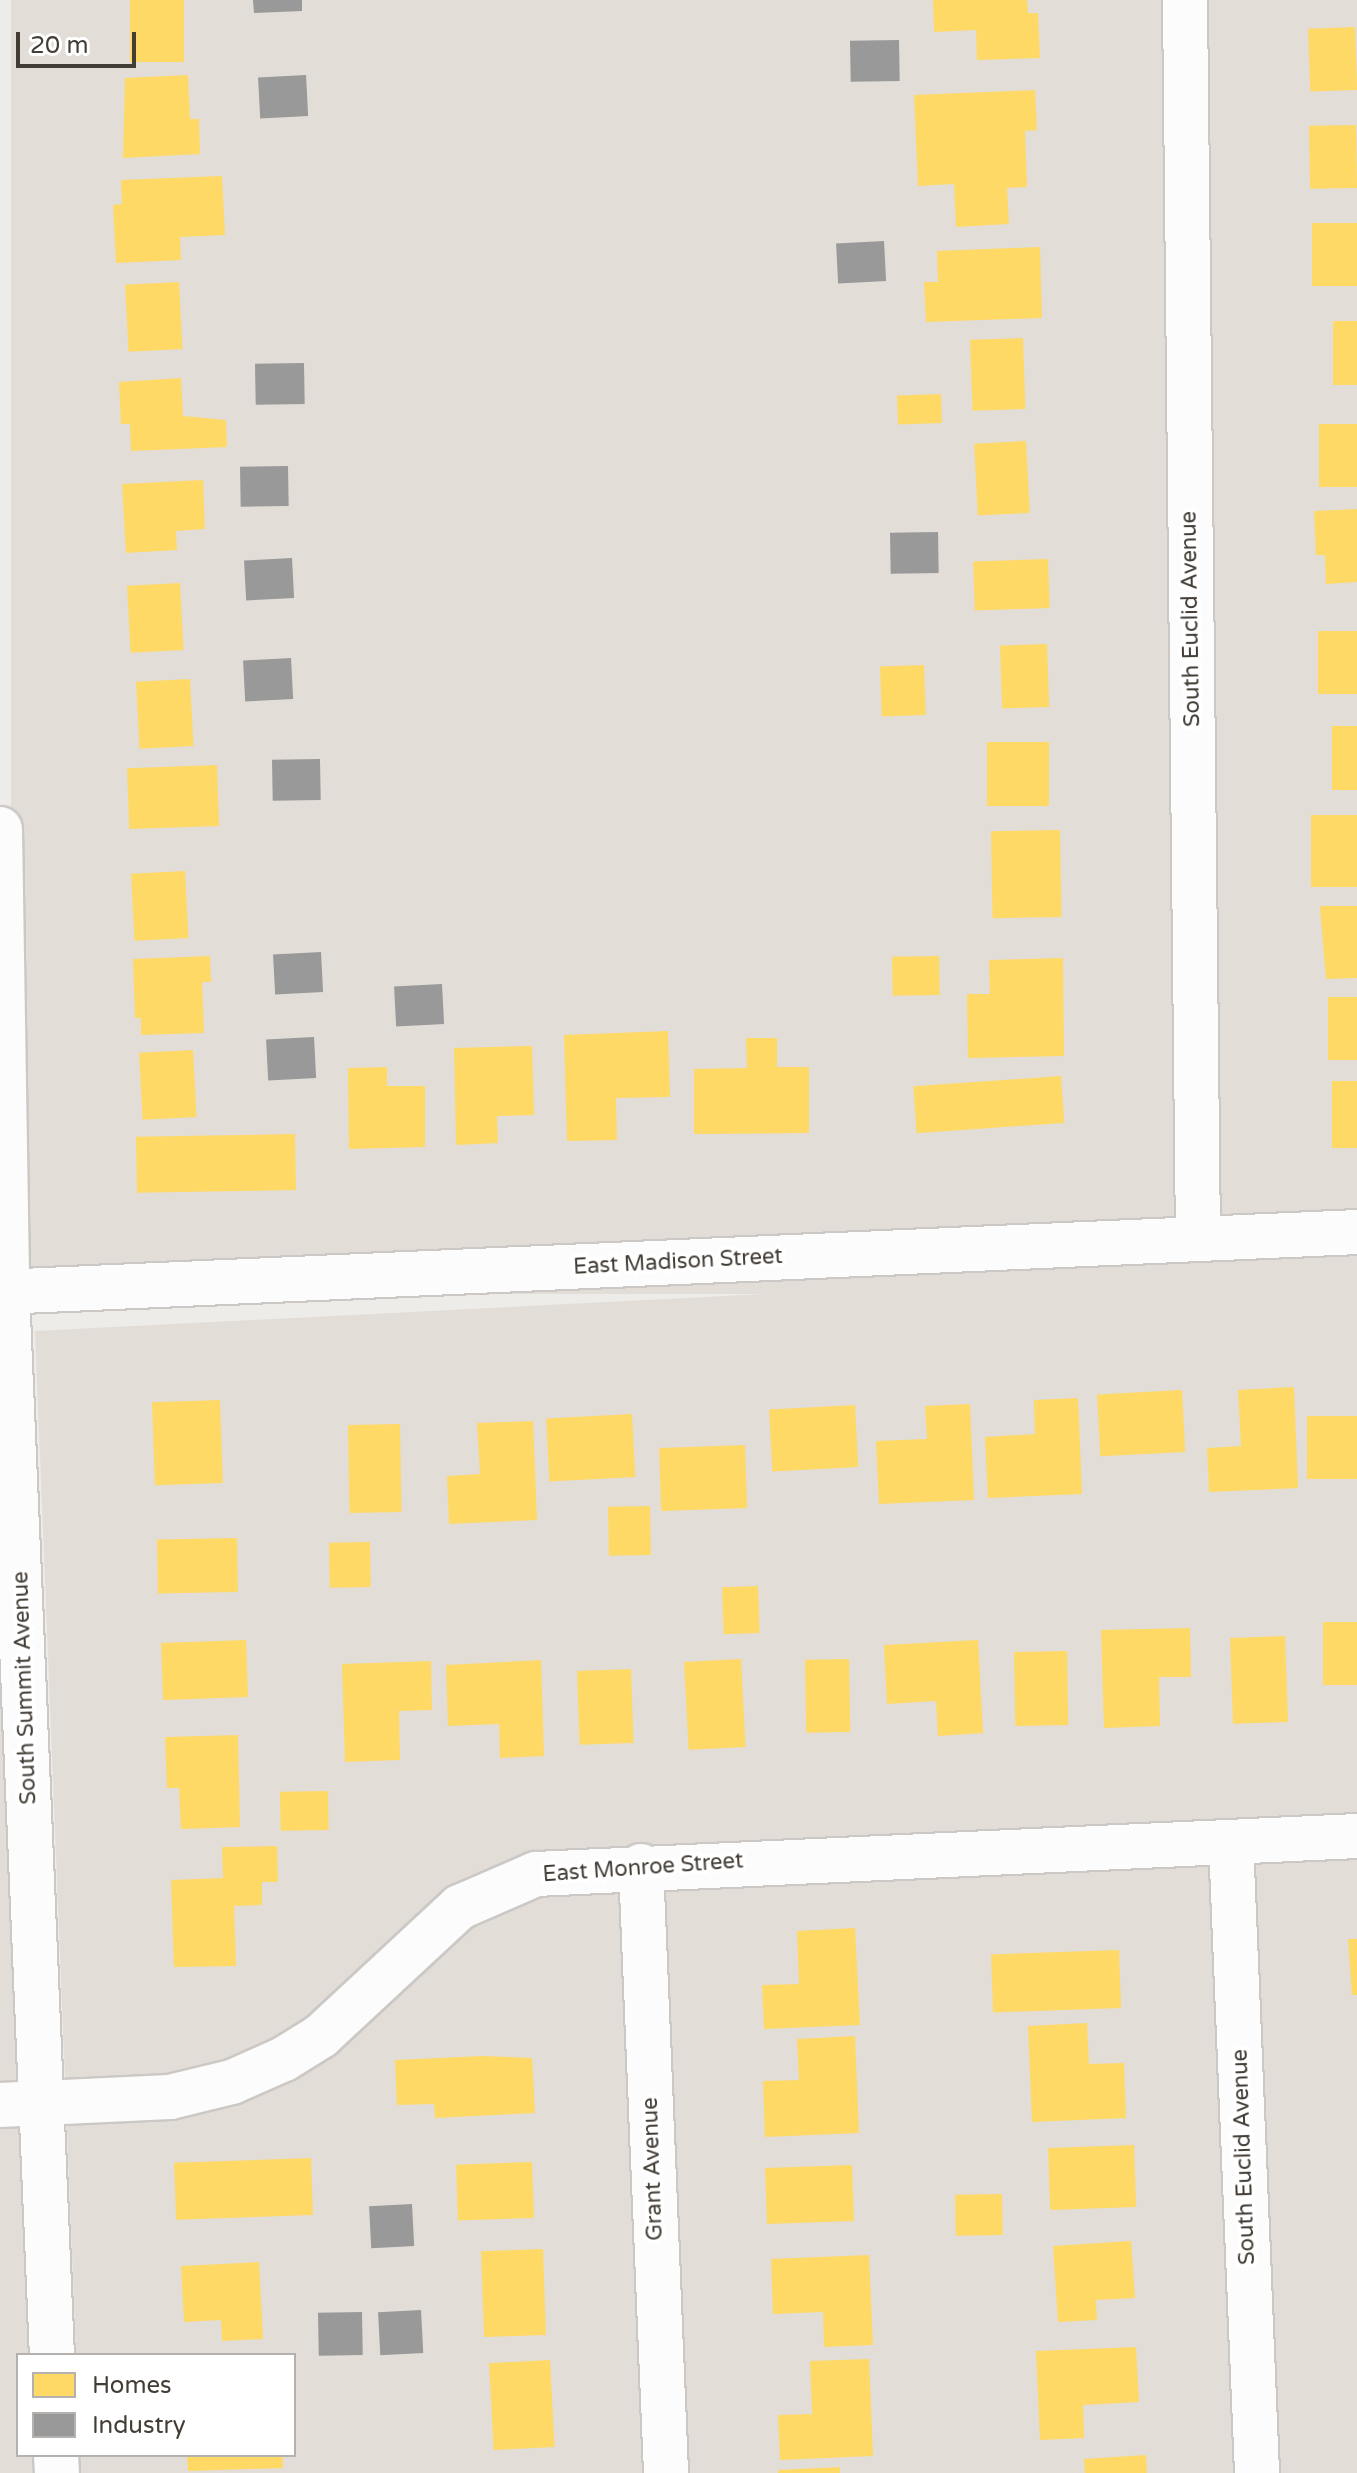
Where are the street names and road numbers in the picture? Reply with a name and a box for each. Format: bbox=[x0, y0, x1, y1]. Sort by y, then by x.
street label: South Euclid Avenue bbox=[1176, 511, 1206, 727]
street label: East Madison Street bbox=[573, 1243, 783, 1281]
street label: South Summit Avenue bbox=[8, 1571, 42, 1805]
street label: East Monroe Street bbox=[542, 1848, 744, 1888]
street label: South Euclid Avenue bbox=[1227, 2049, 1261, 2265]
street label: Grant Avenue bbox=[637, 2097, 669, 2241]

